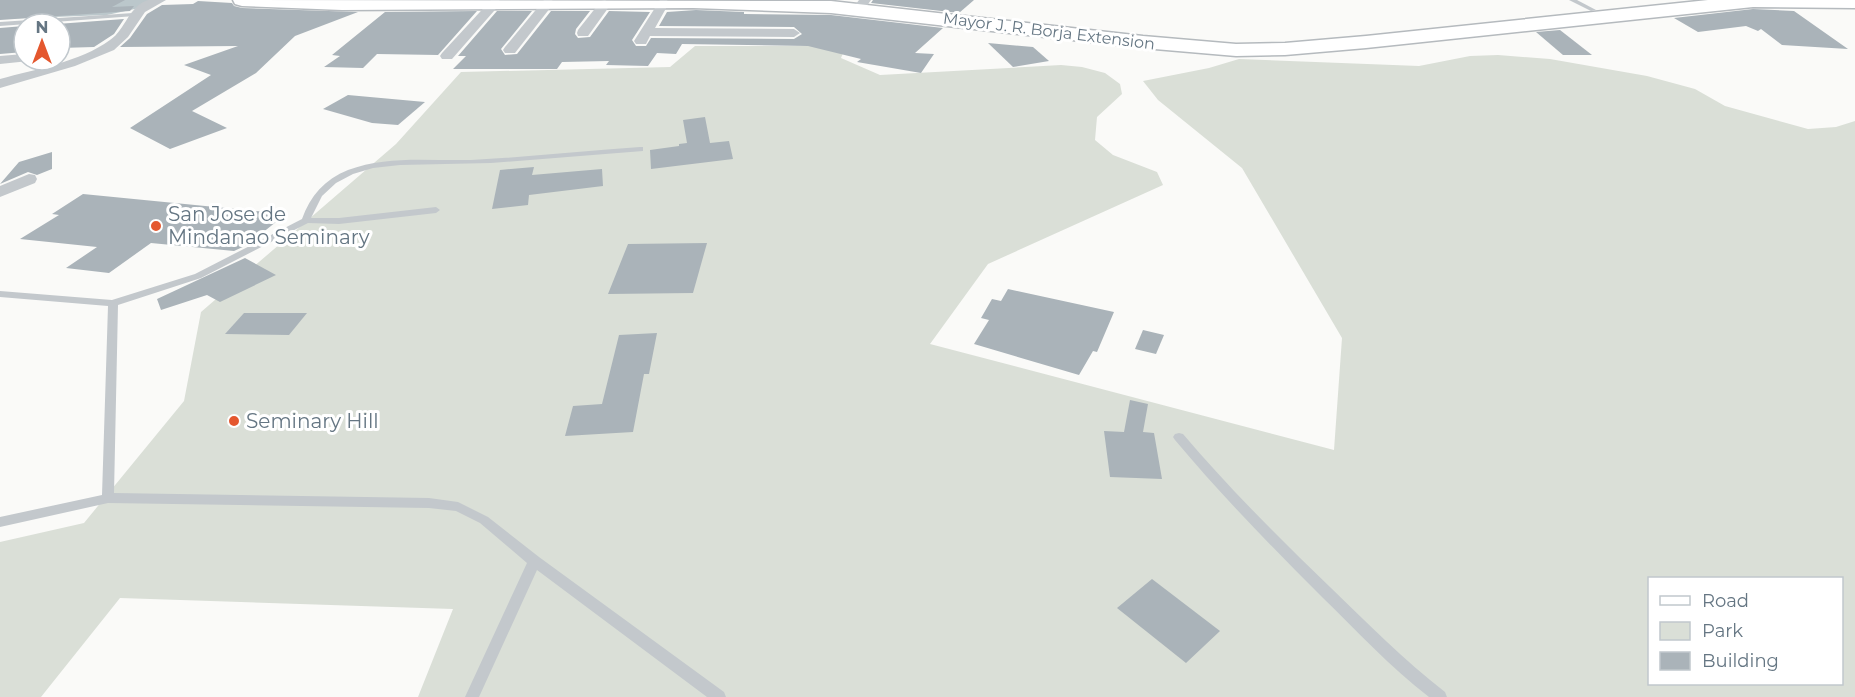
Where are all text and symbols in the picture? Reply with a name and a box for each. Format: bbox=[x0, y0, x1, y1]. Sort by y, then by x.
street label: Mayor J. R. Borja Extension bbox=[942, 9, 1156, 53]
north arrow bbox=[12, 12, 72, 72]
text: N bbox=[36, 18, 48, 37]
place label: San Jose de Mindanao Seminary bbox=[168, 202, 370, 249]
marker: San Jose de Mindanao Seminary bbox=[149, 219, 163, 233]
place label: Seminary Hill bbox=[246, 409, 379, 433]
marker: Seminary Hill bbox=[227, 414, 241, 428]
legend bbox=[1648, 577, 1843, 685]
text: Road bbox=[1702, 590, 1749, 612]
text: Park bbox=[1702, 620, 1743, 642]
text: Building bbox=[1702, 650, 1779, 672]

